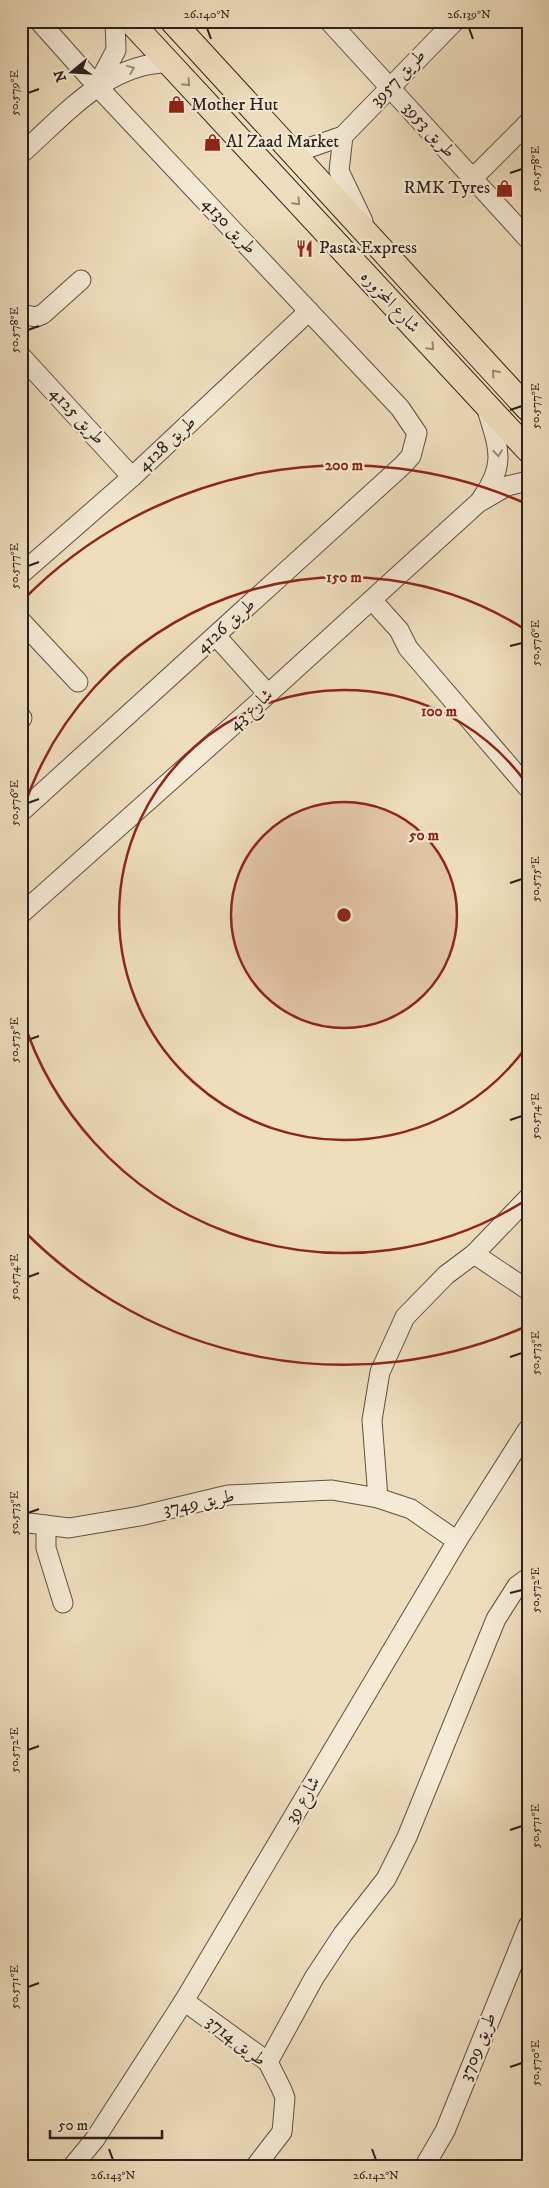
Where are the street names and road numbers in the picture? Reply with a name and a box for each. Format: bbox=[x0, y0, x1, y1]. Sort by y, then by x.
street label: طريق 3957 bbox=[365, 45, 431, 111]
street label: طريق 3953 bbox=[398, 97, 460, 163]
street label: طريق 4130 bbox=[197, 193, 261, 259]
street label: شارع المحزوره bbox=[353, 266, 425, 340]
street label: طريق 4125 bbox=[45, 382, 109, 450]
street label: طريق 4128 bbox=[133, 412, 201, 476]
street label: طريق 4126 bbox=[192, 594, 260, 658]
street label: شارع 43 bbox=[224, 684, 280, 738]
street label: طريق 3749 bbox=[162, 1485, 236, 1521]
street label: شارع 39 bbox=[280, 1773, 328, 1829]
street label: طريق 3709 bbox=[454, 2010, 502, 2084]
street label: طريق 3714 bbox=[202, 2011, 270, 2071]

